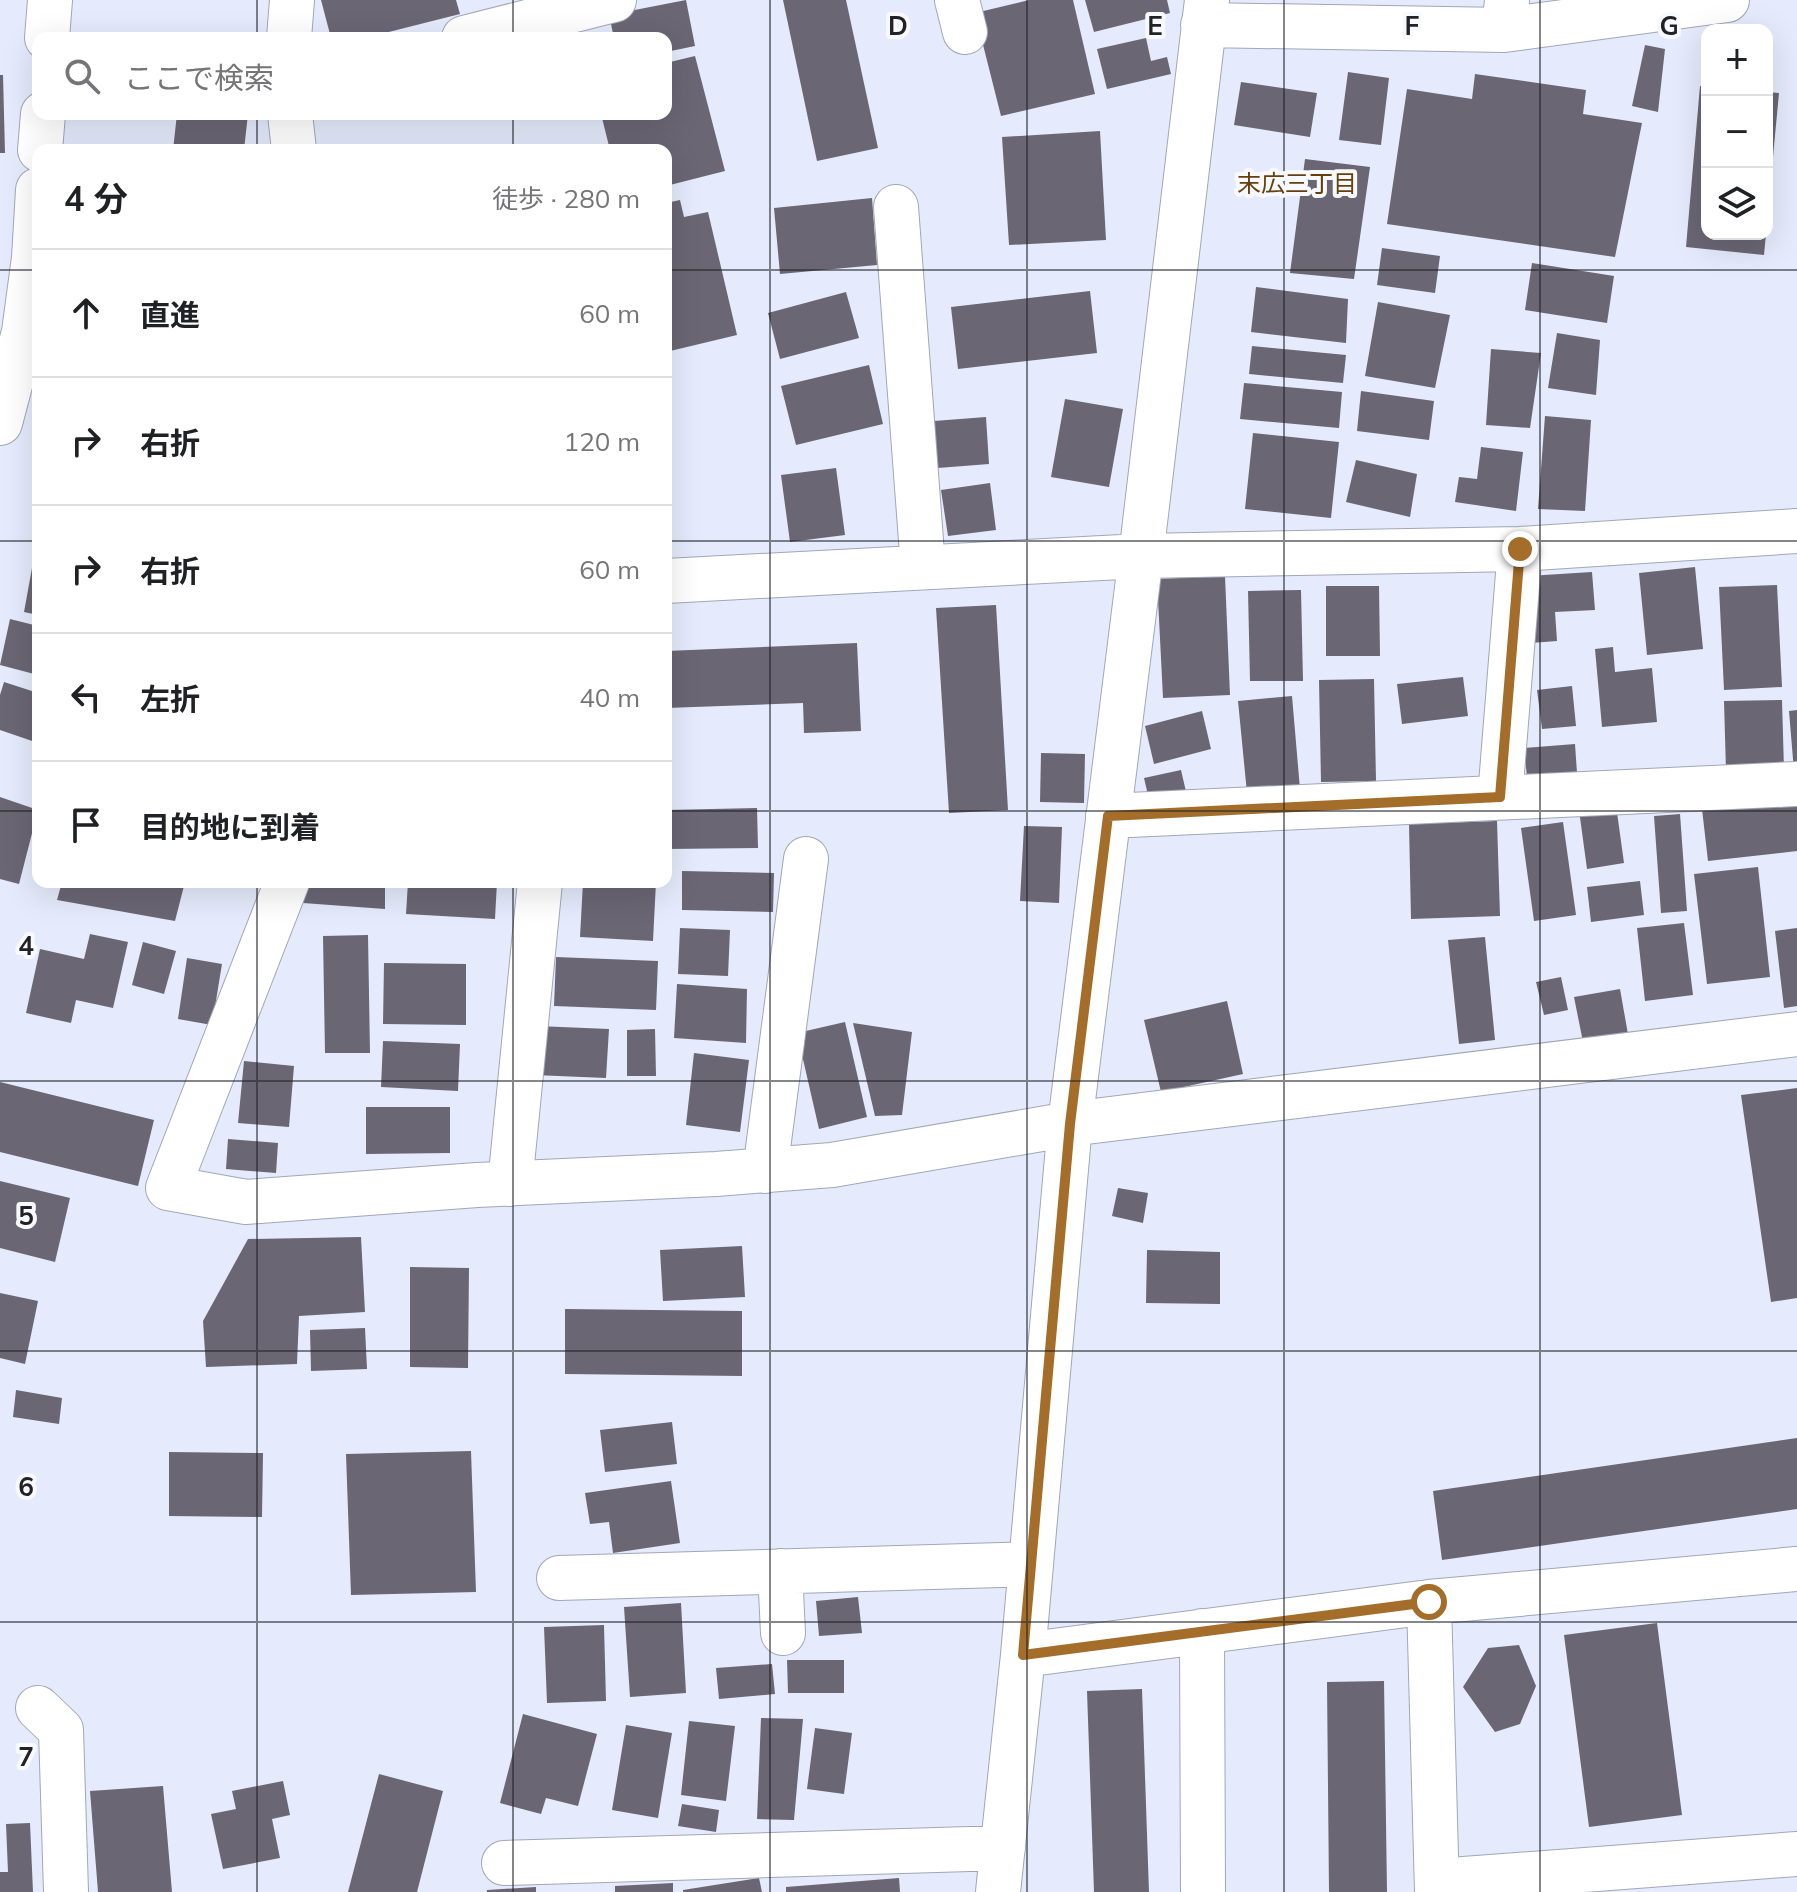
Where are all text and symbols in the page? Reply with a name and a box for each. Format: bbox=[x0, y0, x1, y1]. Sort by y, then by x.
text: D bbox=[888, 9, 908, 42]
text: E bbox=[1147, 9, 1163, 42]
text: F bbox=[1405, 9, 1420, 42]
text: G bbox=[1659, 9, 1679, 42]
map controls bbox=[1701, 24, 1773, 240]
button: + bbox=[1701, 24, 1773, 96]
search box bbox=[32, 32, 672, 120]
icon: search bbox=[60, 54, 104, 98]
text: ここで検索 bbox=[124, 59, 274, 97]
button: − bbox=[1701, 96, 1773, 168]
district label: 末広三丁目 bbox=[1237, 168, 1357, 198]
button: layers bbox=[1701, 168, 1773, 240]
text: 4 分 bbox=[64, 177, 128, 220]
text: 徒歩 · 280 m bbox=[492, 182, 640, 215]
icon: ahead bbox=[64, 291, 108, 335]
text: 直進 bbox=[140, 296, 200, 334]
text: 60 m bbox=[579, 297, 640, 330]
icon: right bbox=[64, 419, 108, 463]
text: 右折 bbox=[140, 424, 200, 462]
text: 120 m bbox=[564, 425, 640, 458]
route end bbox=[1502, 531, 1538, 567]
icon: right bbox=[64, 547, 108, 591]
text: 右折 bbox=[140, 552, 200, 590]
text: 60 m bbox=[579, 553, 640, 586]
icon: left bbox=[64, 675, 108, 719]
text: 左折 bbox=[140, 680, 200, 718]
text: 40 m bbox=[579, 681, 640, 714]
icon: arrive bbox=[64, 803, 108, 847]
text: 目的地に到着 bbox=[140, 808, 320, 846]
text: 4 bbox=[18, 929, 34, 962]
text: 5 bbox=[18, 1199, 34, 1232]
text: 6 bbox=[18, 1470, 34, 1503]
route start bbox=[1411, 1584, 1447, 1620]
text: 7 bbox=[18, 1740, 34, 1773]

